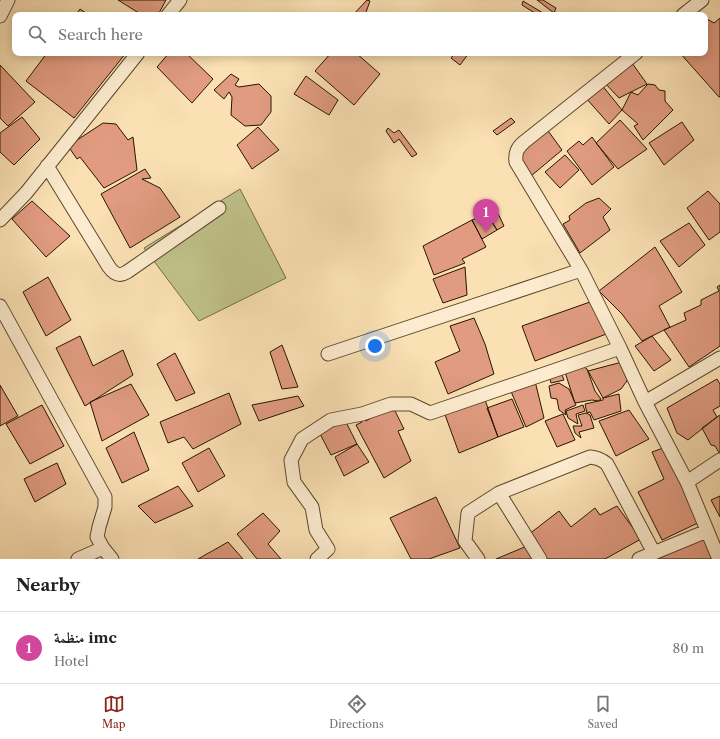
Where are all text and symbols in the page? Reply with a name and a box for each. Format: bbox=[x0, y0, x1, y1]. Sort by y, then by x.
search box bbox=[12, 12, 708, 56]
icon: search bbox=[26, 23, 48, 45]
text: Search here bbox=[58, 25, 143, 44]
pin: 1 bbox=[473, 199, 499, 232]
your location bbox=[365, 336, 385, 356]
text: Nearby bbox=[16, 575, 80, 595]
text: منظمة imc bbox=[54, 628, 117, 647]
text: 1 bbox=[26, 640, 32, 656]
text: 80 m bbox=[672, 640, 704, 656]
text: Hotel bbox=[54, 653, 89, 669]
tab: Map bbox=[102, 693, 126, 731]
tab: Directions bbox=[329, 693, 384, 731]
tab: Saved bbox=[588, 693, 618, 731]

